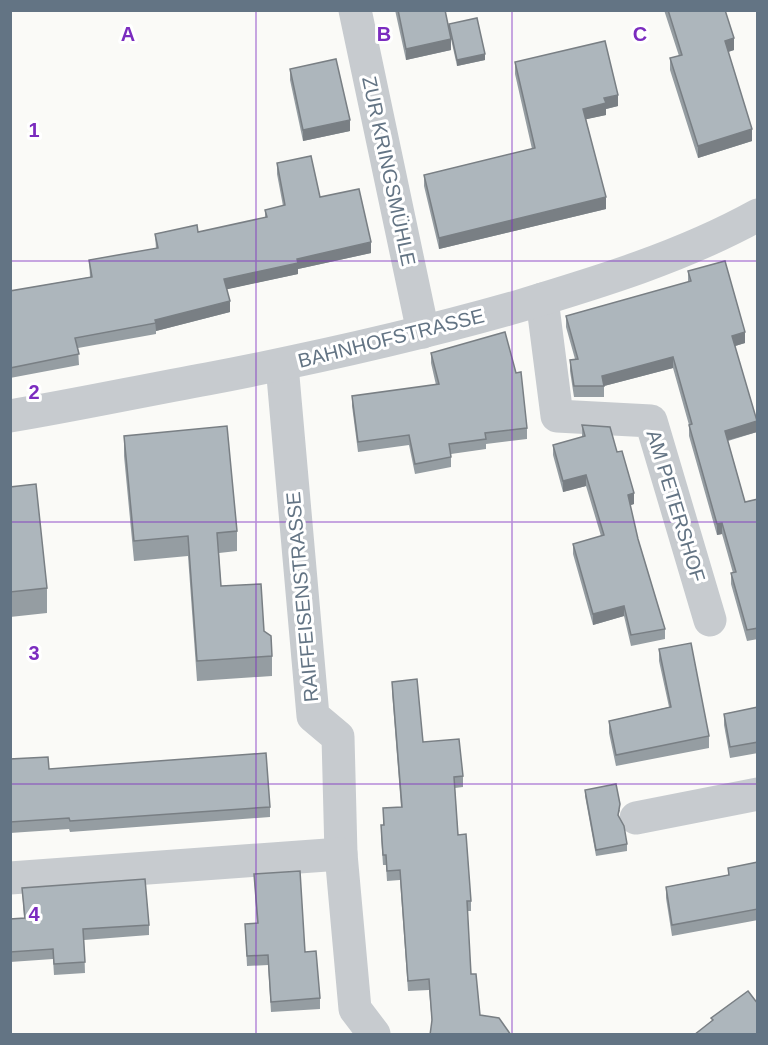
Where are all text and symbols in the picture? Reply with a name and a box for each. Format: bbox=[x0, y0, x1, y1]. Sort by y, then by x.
text: A bbox=[121, 23, 135, 45]
text: B bbox=[377, 23, 391, 45]
text: C bbox=[633, 23, 647, 45]
street label: ZUR KRINGSMÜHLE bbox=[358, 74, 420, 268]
text: 1 bbox=[28, 119, 40, 141]
street label: BAHNHOFSTRASSE bbox=[296, 304, 486, 372]
text: 2 bbox=[28, 381, 40, 403]
street label: AM PETERSHOF bbox=[642, 427, 710, 585]
street label: RAIFFEISENSTRASSE bbox=[282, 491, 322, 703]
text: 3 bbox=[28, 642, 40, 664]
text: 4 bbox=[28, 903, 40, 925]

